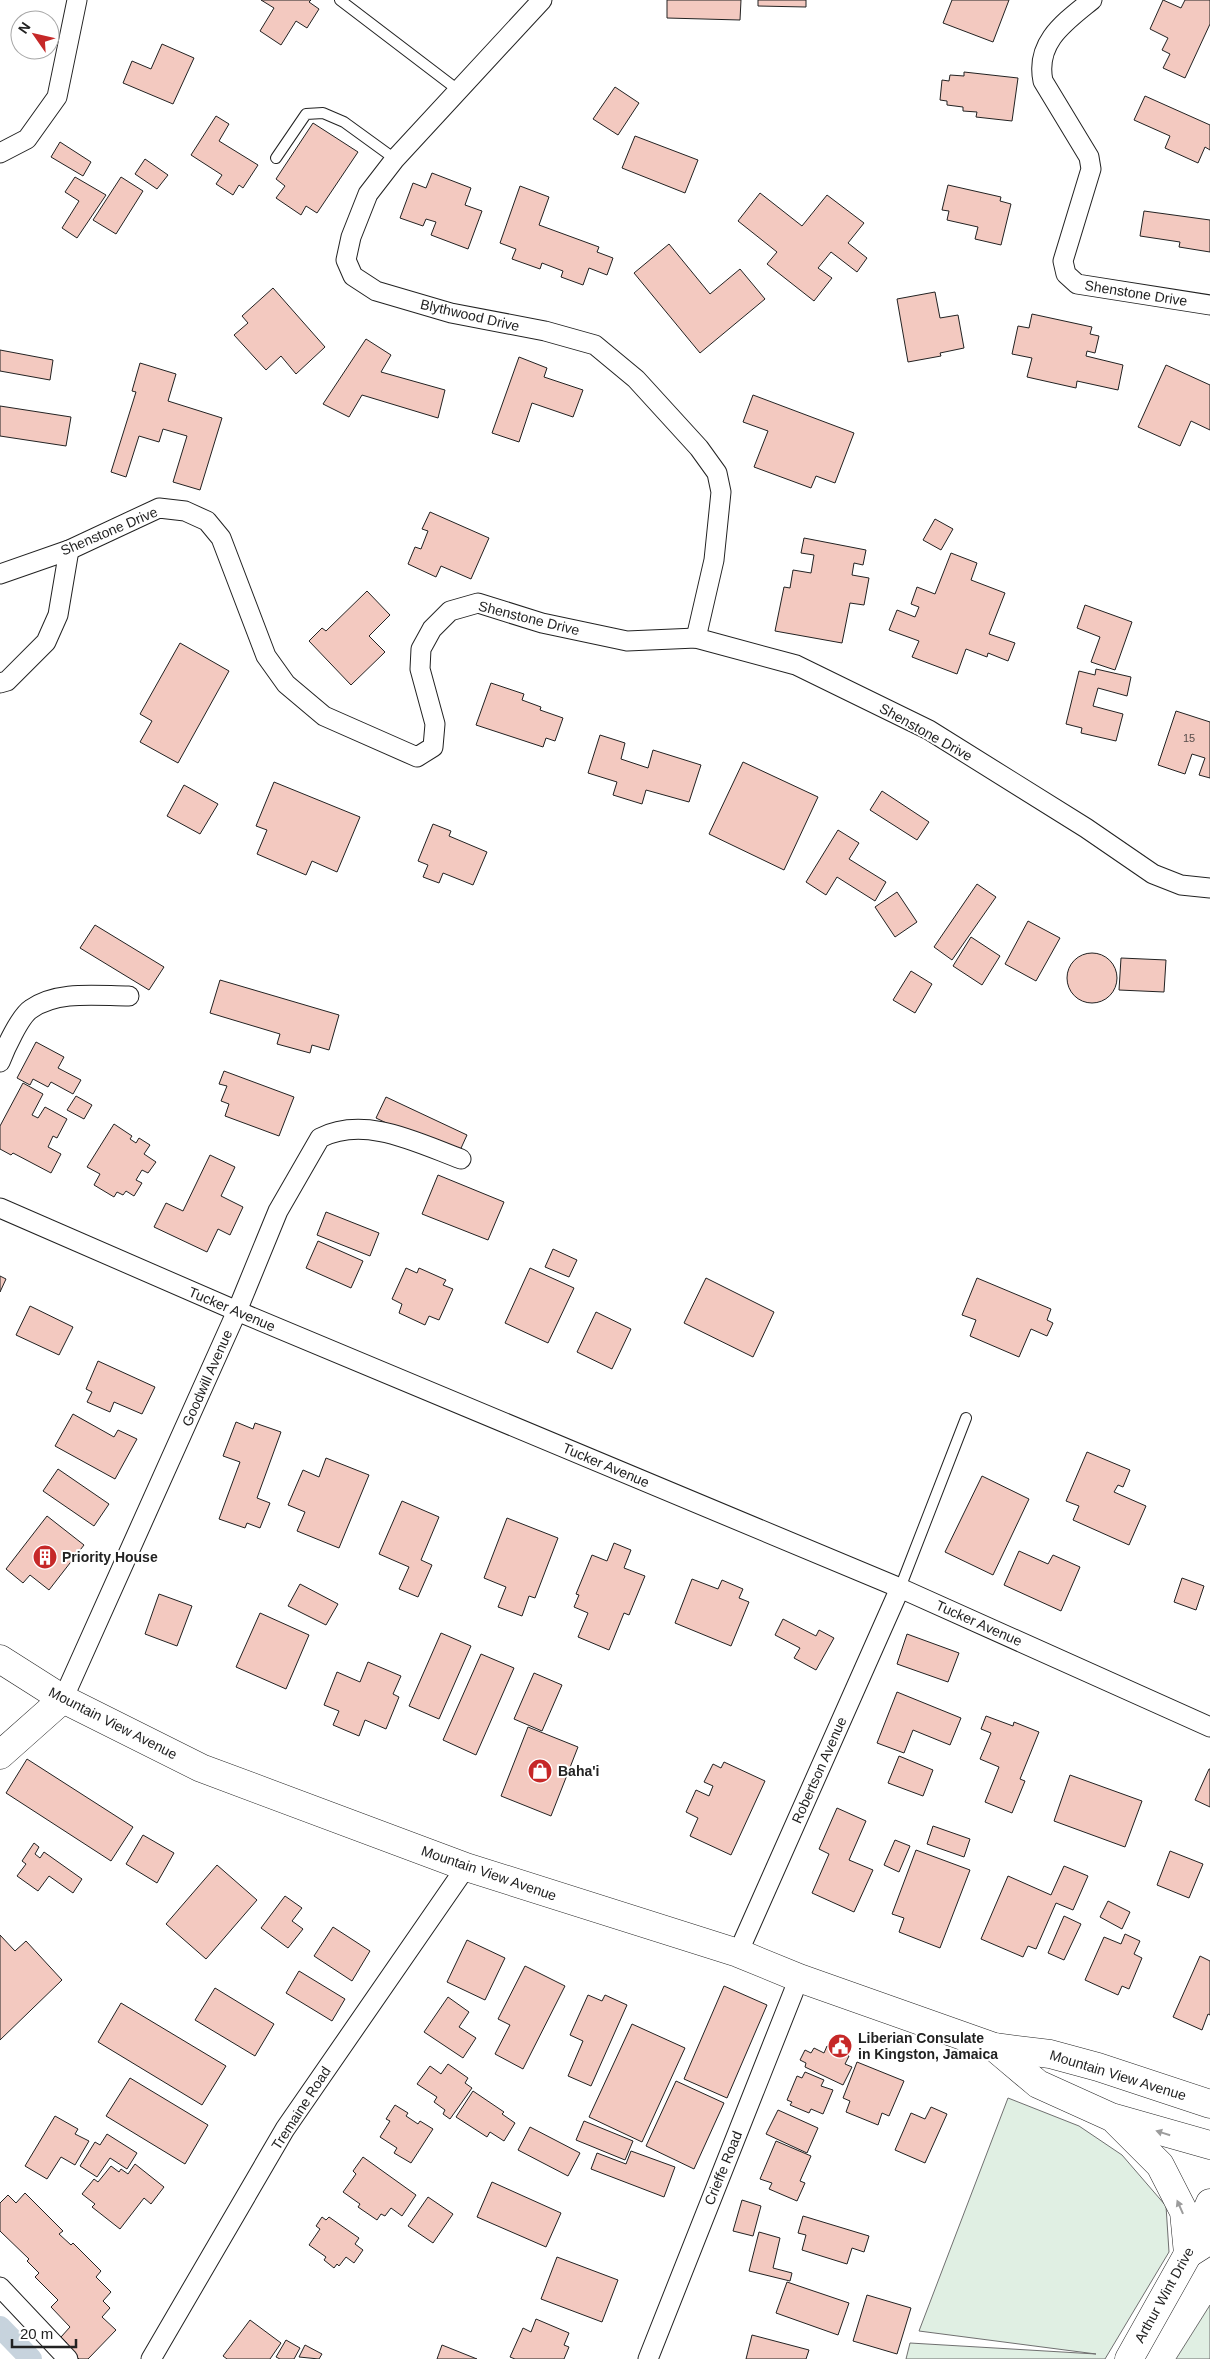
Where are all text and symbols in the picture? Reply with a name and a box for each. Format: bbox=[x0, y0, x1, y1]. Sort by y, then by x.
north arrow bbox=[10, 10, 60, 60]
text: N bbox=[15, 19, 34, 36]
street label: Shenstone Drive bbox=[1084, 277, 1189, 309]
street label: Blythwood Drive bbox=[419, 296, 521, 334]
street label: Shenstone Drive bbox=[58, 503, 160, 559]
street label: Shenstone Drive bbox=[477, 598, 581, 638]
street label: Shenstone Drive bbox=[877, 700, 975, 764]
house number: 15 bbox=[1183, 732, 1195, 744]
street label: Tucker Avenue bbox=[186, 1284, 278, 1335]
street label: Goodwill Avenue bbox=[179, 1327, 236, 1429]
street label: Tucker Avenue bbox=[560, 1440, 652, 1491]
building icon: Priority House bbox=[32, 1544, 58, 1570]
place label: Priority House bbox=[62, 1549, 158, 1565]
street label: Tucker Avenue bbox=[933, 1597, 1025, 1649]
street label: Mountain View Avenue bbox=[46, 1684, 180, 1762]
street label: Robertson Avenue bbox=[788, 1714, 850, 1826]
shop icon: Baha'i bbox=[527, 1758, 553, 1784]
place label: Baha'i bbox=[558, 1763, 599, 1779]
street label: Mountain View Avenue bbox=[419, 1842, 559, 1904]
place label: Liberian Consulate in Kingston, Jamaica bbox=[858, 2030, 998, 2062]
public building icon: Liberian Consulate in Kingston, Jamaica bbox=[827, 2033, 853, 2059]
street label: Mountain View Avenue bbox=[1048, 2047, 1188, 2103]
street label: Tremaine Road bbox=[268, 2063, 334, 2153]
one-way arrow bbox=[1155, 2128, 1170, 2136]
street label: Crieffe Road bbox=[701, 2129, 745, 2207]
one-way arrow bbox=[1176, 2200, 1184, 2214]
street label: Arthur Wint Drive bbox=[1131, 2244, 1197, 2345]
scale bar bbox=[12, 2316, 76, 2348]
text: 20 m bbox=[20, 2325, 53, 2342]

